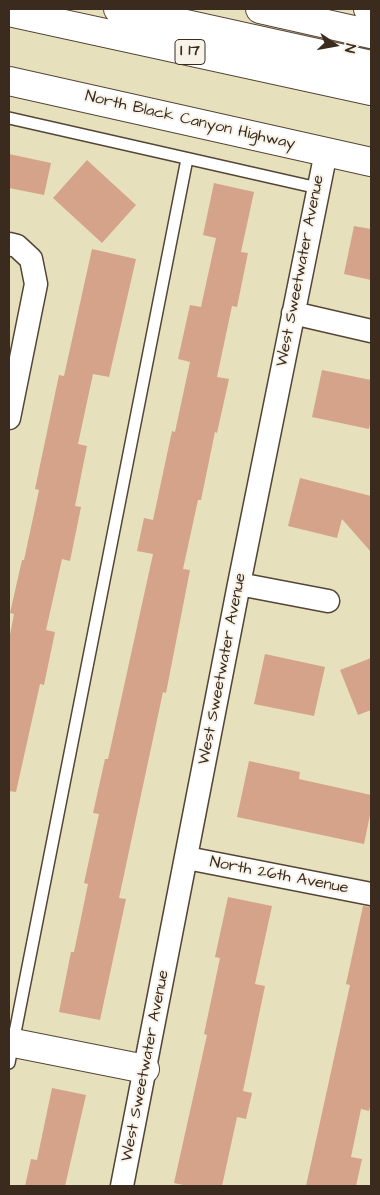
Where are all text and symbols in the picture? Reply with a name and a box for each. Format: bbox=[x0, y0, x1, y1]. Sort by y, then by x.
north arrow bbox=[310, 20, 360, 70]
road number: I 17 bbox=[175, 40, 205, 64]
text: N bbox=[339, 42, 360, 54]
street label: North Black Canyon Highway bbox=[83, 87, 297, 155]
street label: West Sweetwater Avenue bbox=[273, 173, 329, 369]
street label: West Sweetwater Avenue bbox=[195, 571, 251, 767]
street label: North 26th Avenue bbox=[208, 853, 350, 899]
street label: West Sweetwater Avenue bbox=[118, 968, 174, 1164]

